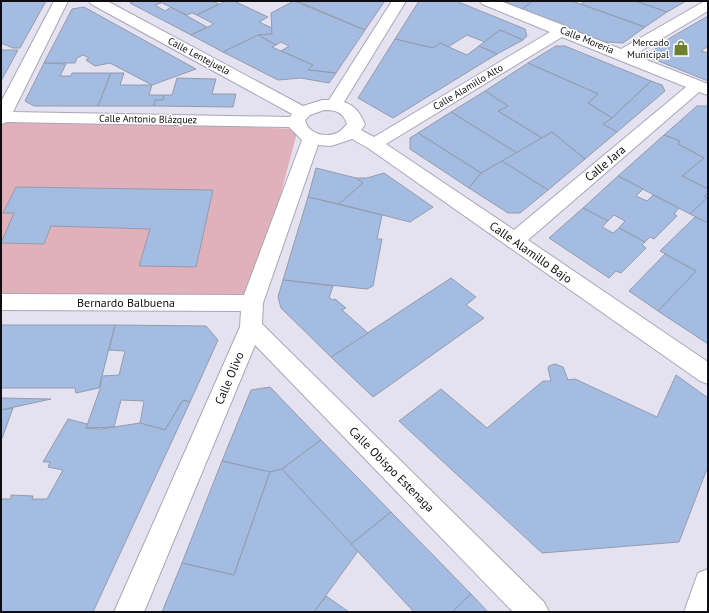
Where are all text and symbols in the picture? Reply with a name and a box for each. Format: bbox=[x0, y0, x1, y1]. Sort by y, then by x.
street label: Calle Morería bbox=[558, 23, 616, 57]
street label: Calle Lentejuela bbox=[166, 34, 232, 78]
place label: Mercado Municipal bbox=[627, 36, 669, 61]
shop icon: Mercado Municipal bbox=[672, 39, 690, 57]
street label: Calle Alamillo Alto bbox=[431, 61, 505, 113]
street label: Calle Antonio Blázquez bbox=[99, 112, 197, 126]
street label: Calle Jara bbox=[582, 142, 628, 184]
street label: Calle Alamillo Bajo bbox=[487, 218, 575, 286]
street label: Bernardo Balbuena bbox=[77, 295, 175, 310]
street label: Calle Olivo bbox=[211, 349, 247, 407]
street label: Calle Obispo Estenaga bbox=[346, 423, 438, 515]

